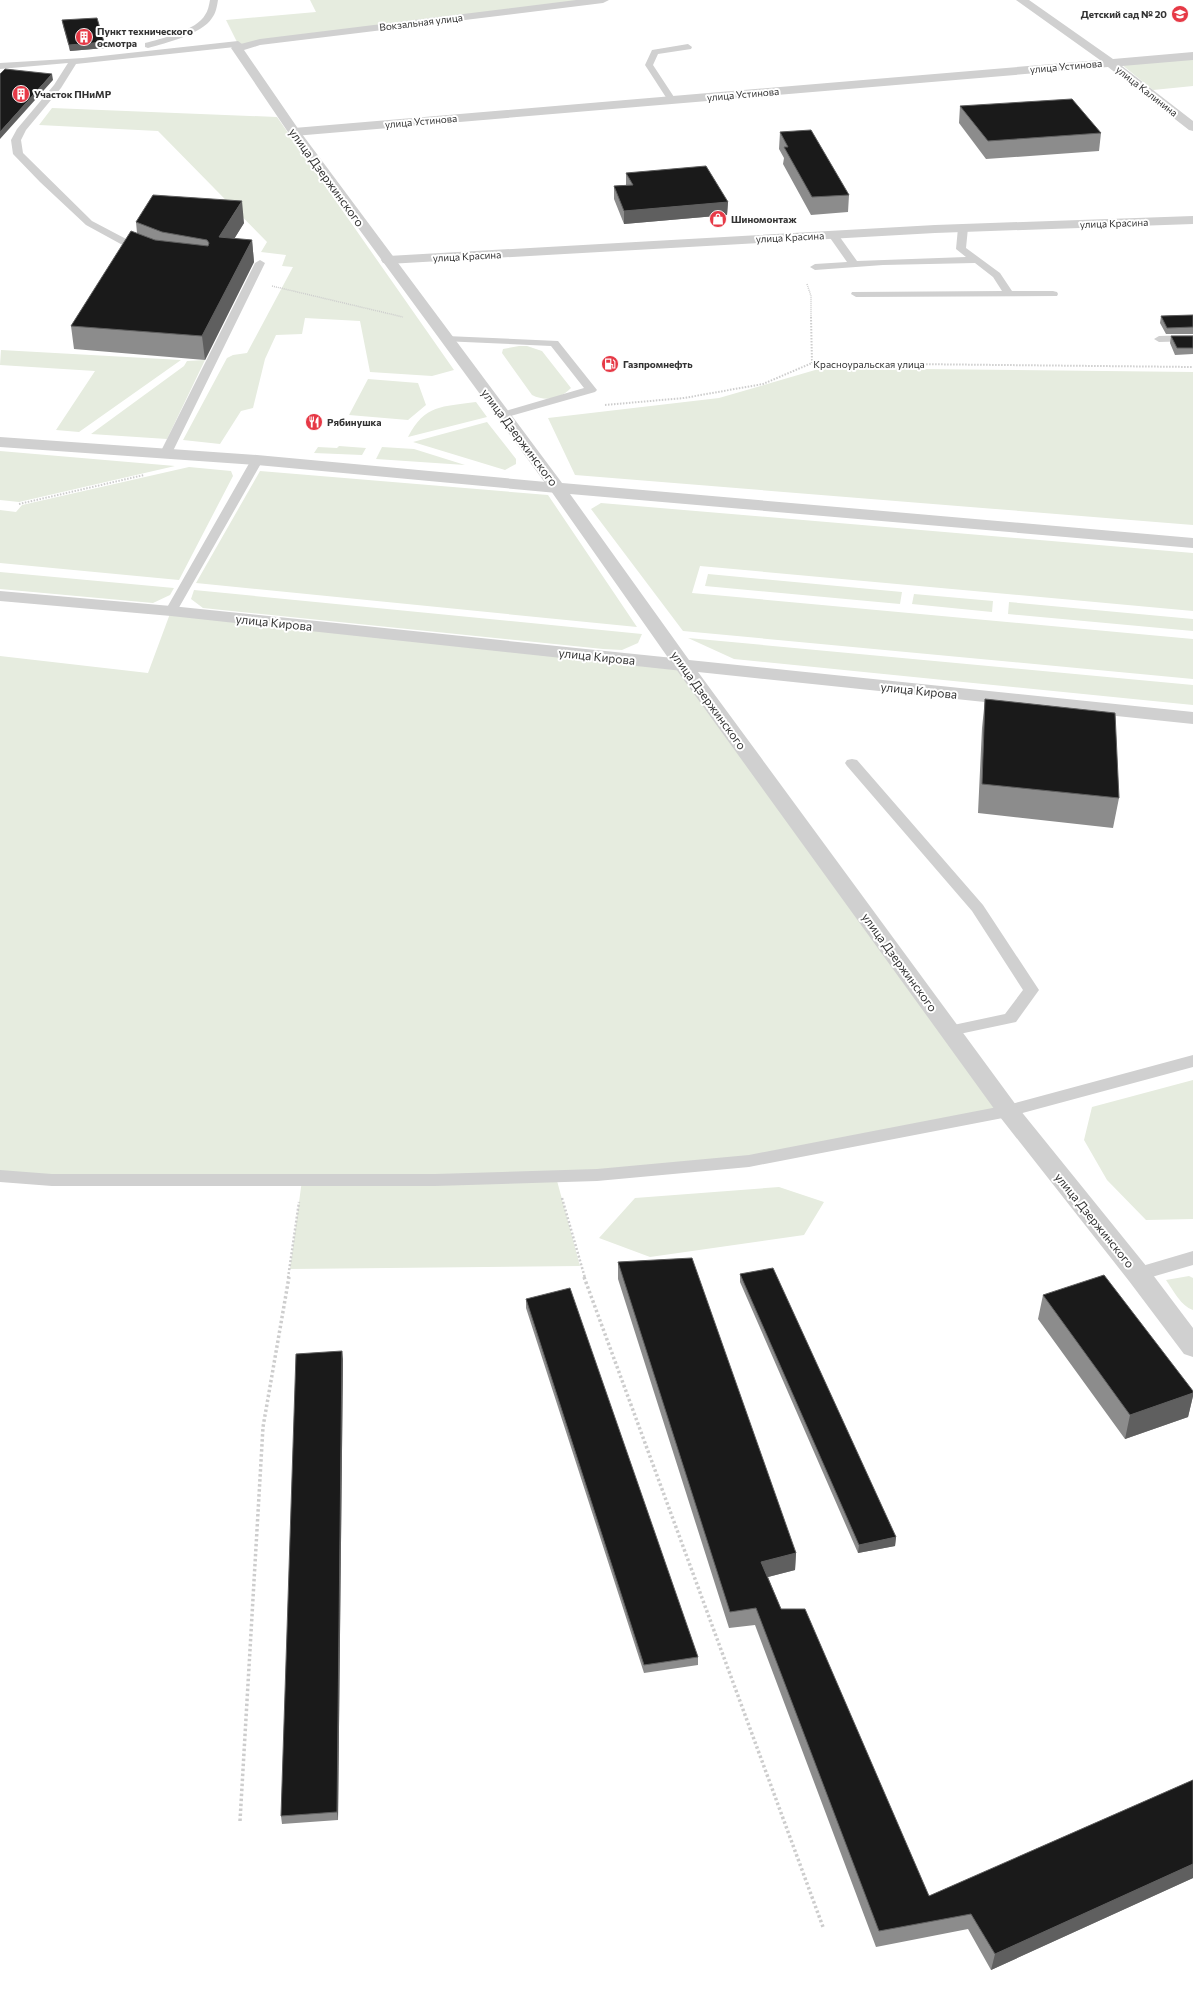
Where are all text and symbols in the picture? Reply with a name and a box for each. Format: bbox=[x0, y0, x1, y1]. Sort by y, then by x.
school or university icon: Детский сад № 20 bbox=[1170, 4, 1190, 24]
place label: Детский сад № 20 bbox=[1081, 8, 1167, 20]
street label: Вокзальная улица bbox=[379, 11, 463, 33]
place label: Пункт технического осмотра bbox=[97, 25, 193, 49]
building icon: Пункт технического осмотра bbox=[74, 27, 94, 47]
street label: улица Устинова bbox=[1029, 57, 1103, 75]
street label: улица Калинина bbox=[1114, 63, 1180, 119]
building icon: Участок ПНиМР bbox=[11, 84, 31, 104]
street label: улица Устинова bbox=[706, 85, 780, 103]
place label: Участок ПНиМР bbox=[34, 88, 112, 100]
street label: улица Устинова bbox=[384, 112, 458, 130]
street label: улица Дзержинского bbox=[287, 125, 367, 229]
shop icon: Шиномонтаж bbox=[708, 209, 728, 229]
place label: Шиномонтаж bbox=[731, 213, 797, 225]
street label: улица Красина bbox=[1080, 216, 1148, 230]
street label: улица Красина bbox=[755, 229, 825, 245]
street label: улица Красина bbox=[432, 248, 502, 264]
fuel station icon: Газпромнефть bbox=[600, 354, 620, 374]
place label: Газпромнефть bbox=[623, 358, 693, 370]
street label: Красноуральская улица bbox=[813, 358, 925, 370]
street label: улица Дзержинского bbox=[479, 386, 561, 488]
restaurant icon: Рябинушка bbox=[304, 412, 324, 432]
place label: Рябинушка bbox=[327, 416, 381, 428]
street label: улица Кирова bbox=[235, 611, 313, 633]
street label: улица Кирова bbox=[558, 645, 636, 667]
street label: улица Дзержинского bbox=[669, 648, 749, 752]
street label: улица Кирова bbox=[880, 679, 958, 701]
street label: улица Дзержинского bbox=[860, 910, 940, 1014]
street label: улица Дзержинского bbox=[1052, 1170, 1138, 1270]

